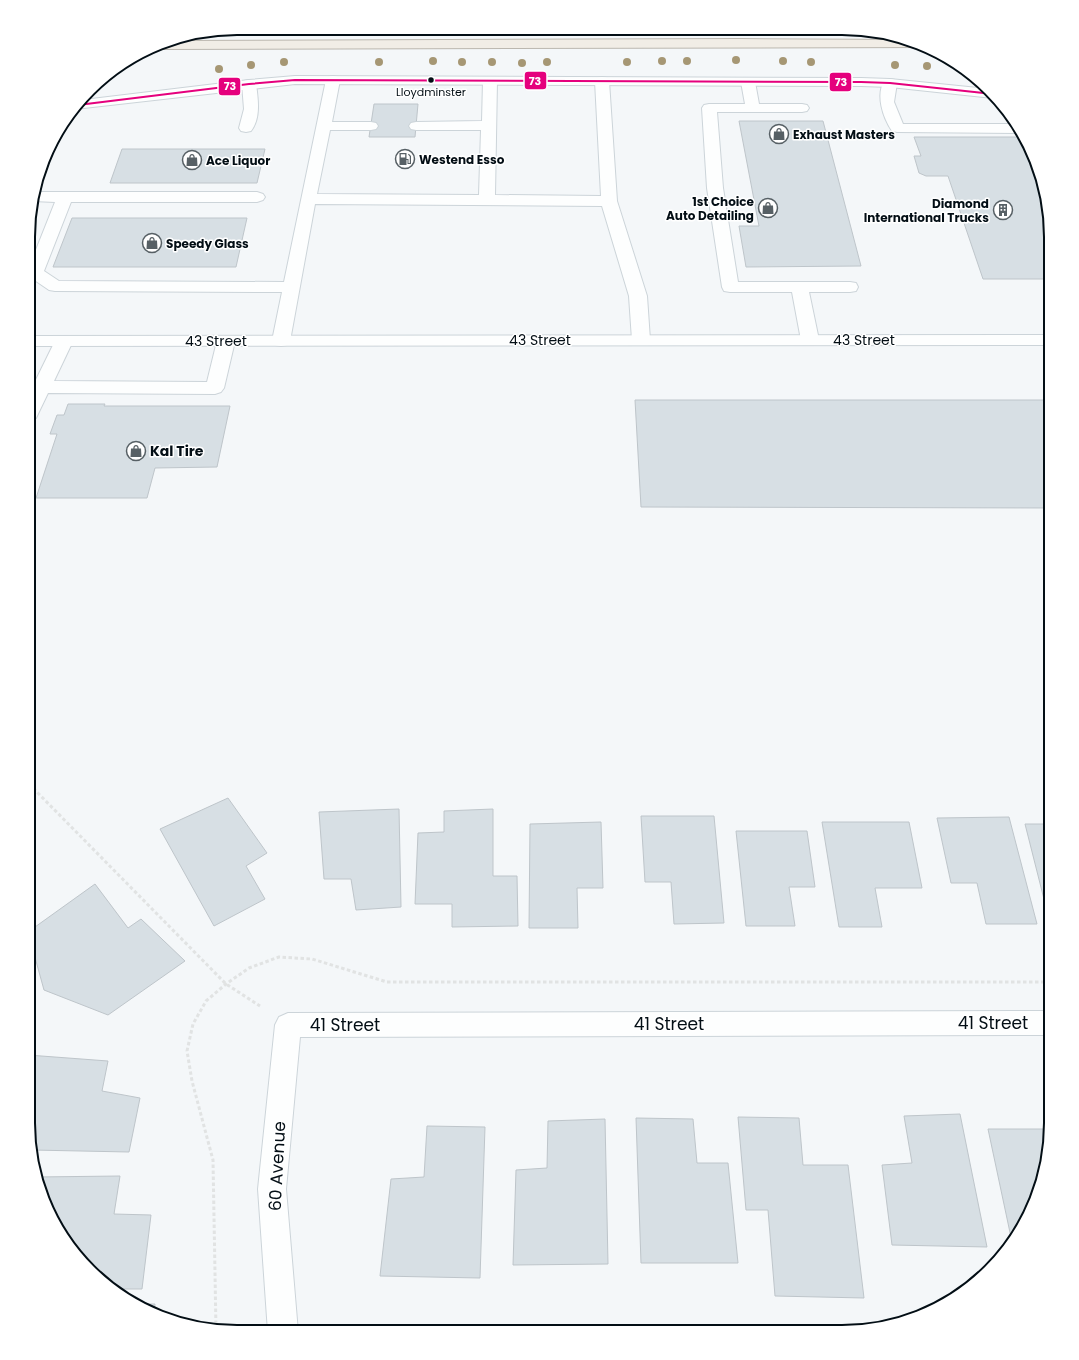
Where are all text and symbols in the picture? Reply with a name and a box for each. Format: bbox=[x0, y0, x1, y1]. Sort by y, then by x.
line badge: 73 bbox=[524, 71, 547, 90]
line badge: 73 bbox=[829, 72, 852, 92]
text: 73 bbox=[529, 73, 542, 89]
text: 73 bbox=[835, 74, 848, 90]
marker: Lloydminster bbox=[426, 75, 436, 85]
line badge: 73 bbox=[218, 77, 241, 96]
text: 73 bbox=[224, 78, 237, 94]
place label: Lloydminster bbox=[396, 84, 466, 100]
shop icon: Exhaust Masters bbox=[768, 123, 790, 145]
place label: Exhaust Masters bbox=[793, 126, 895, 143]
fuel station icon: Westend Esso bbox=[394, 148, 416, 170]
shop icon: Ace Liquor bbox=[181, 149, 203, 171]
place label: Westend Esso bbox=[419, 151, 505, 168]
place label: Ace Liquor bbox=[206, 152, 270, 169]
place label: 1st Choice Auto Detailing bbox=[666, 193, 755, 224]
place label: Diamond International Trucks bbox=[864, 195, 989, 226]
shop icon: 1st Choice Auto Detailing bbox=[757, 197, 779, 219]
building icon: Diamond International Trucks bbox=[992, 199, 1014, 221]
shop icon: Speedy Glass bbox=[141, 232, 163, 254]
place label: Speedy Glass bbox=[166, 235, 249, 252]
street label: 43 Street bbox=[509, 330, 571, 350]
street label: 43 Street bbox=[833, 330, 895, 350]
street label: 43 Street bbox=[185, 331, 247, 351]
shop icon: Kal Tire bbox=[125, 440, 147, 462]
place label: Kal Tire bbox=[150, 441, 204, 461]
street label: 41 Street bbox=[958, 1011, 1028, 1035]
street label: 41 Street bbox=[634, 1012, 704, 1036]
street label: 41 Street bbox=[310, 1013, 380, 1037]
street label: 60 Avenue bbox=[263, 1121, 291, 1211]

